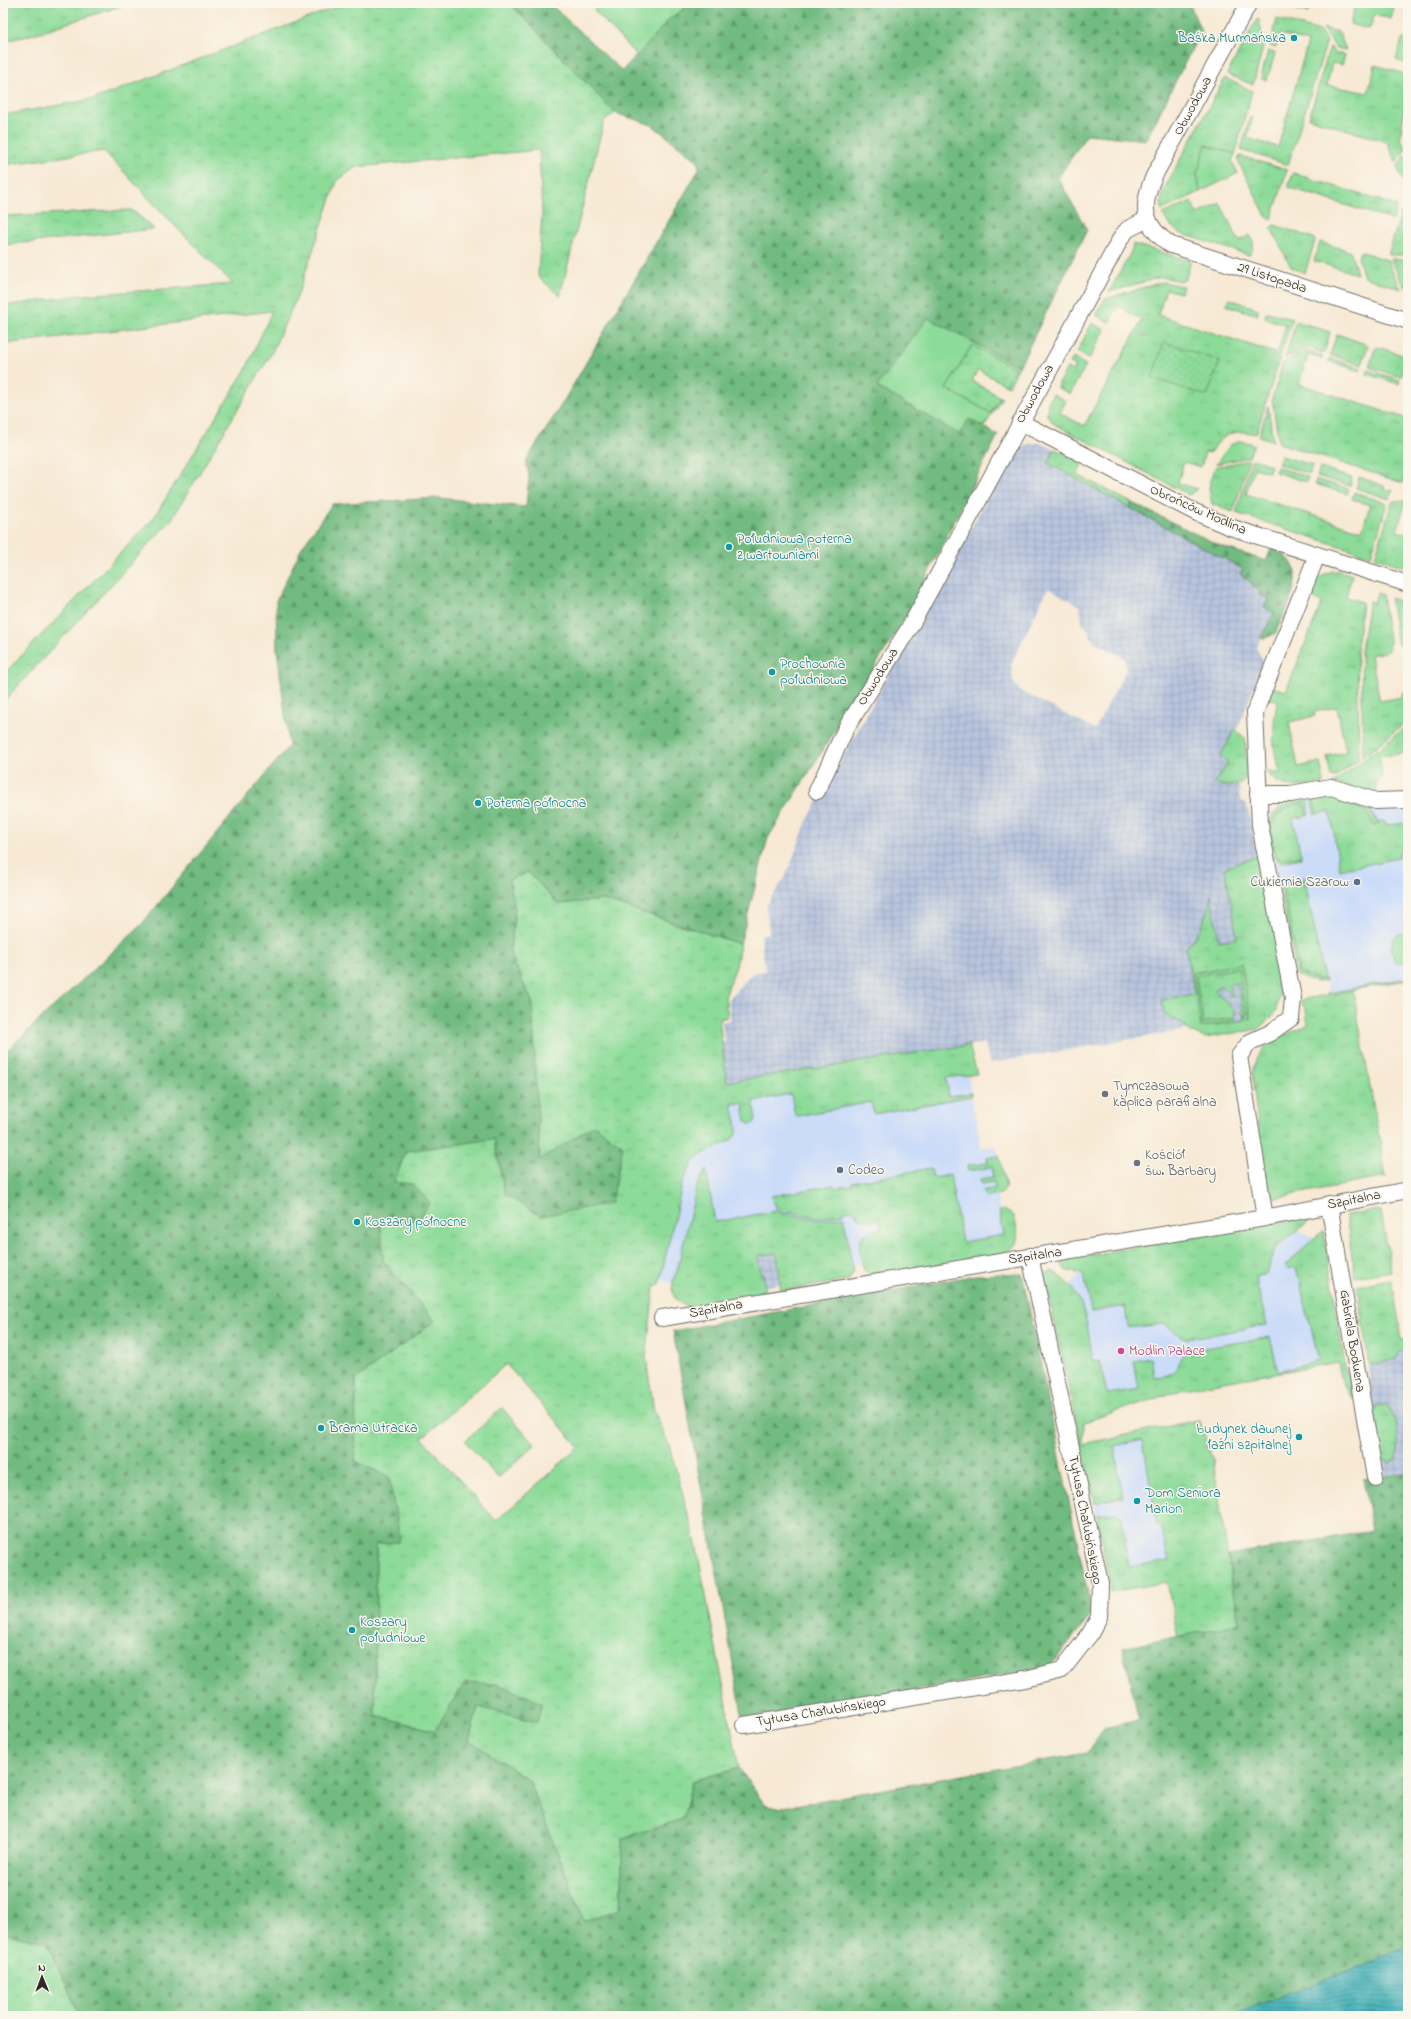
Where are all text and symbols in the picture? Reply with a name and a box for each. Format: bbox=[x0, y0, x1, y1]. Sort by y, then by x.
place label: Baśka Murmańska bbox=[1177, 28, 1286, 49]
marker: Baśka Murmańska bbox=[1289, 33, 1299, 43]
street label: Obwodowa bbox=[1168, 73, 1218, 139]
street label: 29 Listopada bbox=[1234, 257, 1310, 299]
street label: Obwodowa bbox=[1010, 361, 1060, 427]
street label: Obrońców Modlina bbox=[1146, 479, 1250, 541]
place label: Południowa poterna z wartowniami bbox=[737, 529, 852, 566]
marker: Południowa poterna z wartowniami bbox=[724, 542, 734, 552]
street label: Obwodowa bbox=[852, 644, 904, 710]
place label: Prochownia południowa bbox=[780, 654, 847, 691]
marker: Prochownia południowa bbox=[767, 667, 777, 677]
place label: Poterna północna bbox=[486, 793, 586, 814]
marker: Poterna północna bbox=[473, 798, 483, 808]
place label: Cukiernia Szarow bbox=[1250, 872, 1349, 893]
marker: Cukiernia Szarow bbox=[1352, 877, 1362, 887]
place label: Tymczasowa kaplica parafialna bbox=[1113, 1076, 1217, 1113]
marker: Tymczasowa kaplica parafialna bbox=[1100, 1089, 1110, 1099]
place label: Kościół św. Barbary bbox=[1145, 1145, 1216, 1183]
marker: Kościół św. Barbary bbox=[1132, 1158, 1142, 1168]
place label: Codeo bbox=[848, 1160, 884, 1181]
marker: Codeo bbox=[835, 1165, 845, 1175]
street label: Szpitalna bbox=[1325, 1185, 1383, 1215]
place label: Koszary północne bbox=[365, 1212, 467, 1234]
marker: Koszary północne bbox=[352, 1217, 362, 1227]
street label: Szpitalna bbox=[1007, 1242, 1063, 1270]
street label: Gabriela Boduena bbox=[1334, 1288, 1370, 1394]
street label: Szpitalna bbox=[688, 1294, 744, 1324]
place label: Modlin Palace bbox=[1129, 1341, 1206, 1362]
marker: Modlin Palace bbox=[1116, 1346, 1126, 1356]
place label: Brama Utracka bbox=[328, 1418, 418, 1439]
place label: budynek dawnej łaźni szpitalnej bbox=[1197, 1419, 1292, 1456]
marker: Brama Utracka bbox=[316, 1423, 326, 1433]
marker: budynek dawnej łaźni szpitalnej bbox=[1294, 1432, 1304, 1442]
street label: Tytusa Chałubińskiego bbox=[1061, 1454, 1108, 1587]
place label: Dom Seniora Marion bbox=[1144, 1483, 1221, 1520]
marker: Dom Seniora Marion bbox=[1132, 1496, 1142, 1506]
place label: Koszary południowe bbox=[360, 1612, 426, 1649]
marker: Koszary południowe bbox=[347, 1625, 357, 1635]
street label: Tytusa Chałubińskiego bbox=[755, 1691, 888, 1734]
north arrow bbox=[22, 1957, 62, 1997]
text: N bbox=[38, 1960, 46, 1976]

